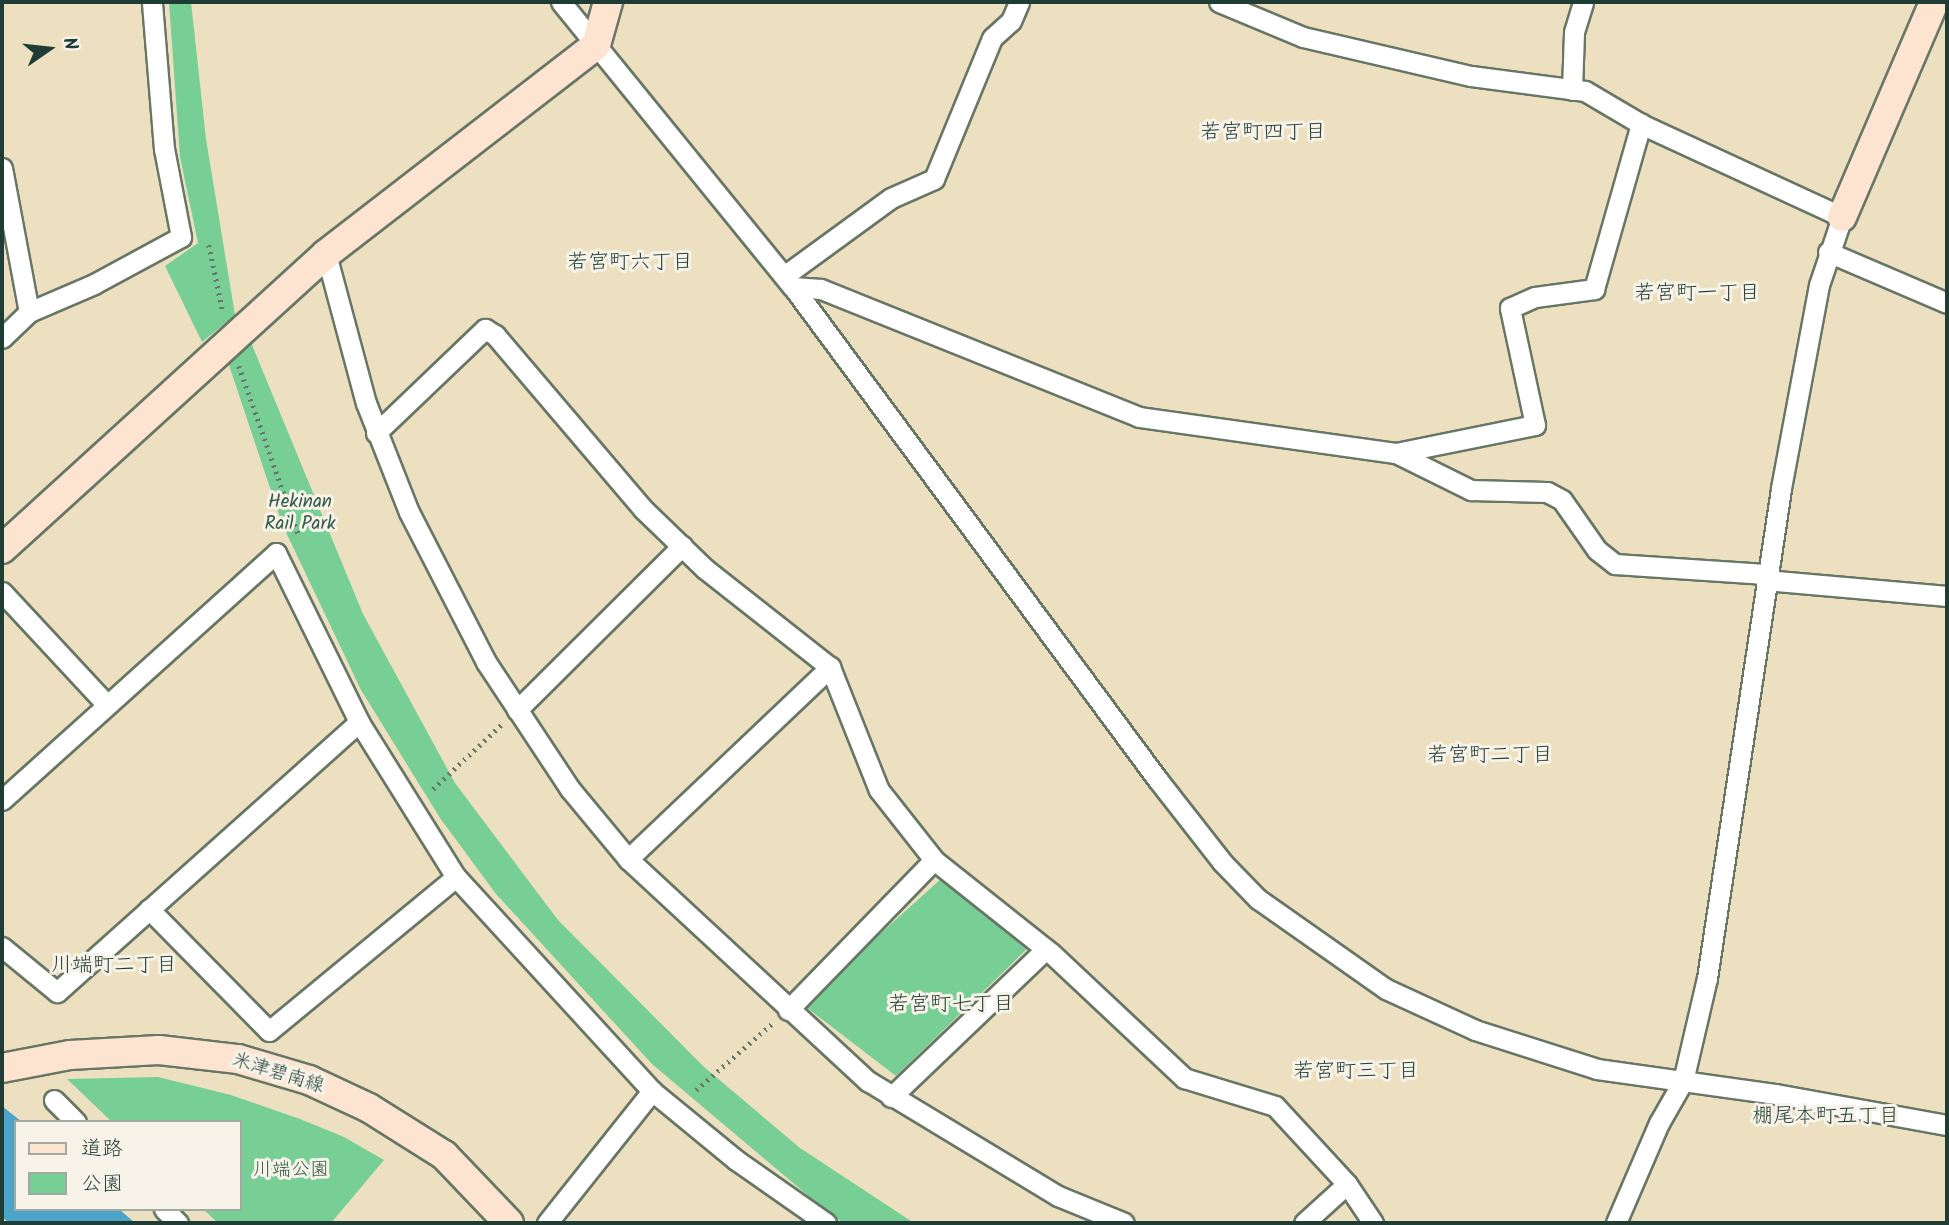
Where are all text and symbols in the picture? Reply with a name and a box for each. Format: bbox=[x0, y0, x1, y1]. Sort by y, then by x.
north arrow bbox=[14, 14, 84, 84]
text: N bbox=[53, 34, 85, 53]
district label: 若宮町四丁目 bbox=[1200, 120, 1326, 146]
district label: 若宮町六丁目 bbox=[567, 250, 693, 276]
district label: 若宮町一丁目 bbox=[1634, 281, 1760, 307]
park label: Hekinan Rail Park bbox=[264, 492, 336, 536]
district label: 若宮町二丁目 bbox=[1427, 743, 1553, 769]
district label: 川端町二丁目 bbox=[51, 953, 177, 979]
district label: 若宮町七丁目 bbox=[888, 992, 1014, 1018]
street label: 米津碧南線 bbox=[229, 1049, 327, 1099]
district label: 若宮町三丁目 bbox=[1293, 1059, 1419, 1085]
district label: 棚尾本町五丁目 bbox=[1753, 1104, 1899, 1130]
legend bbox=[14, 1120, 242, 1211]
text: 道路 bbox=[81, 1133, 123, 1166]
park label: 川端公園 bbox=[253, 1160, 329, 1182]
text: 公園 bbox=[81, 1168, 123, 1201]

